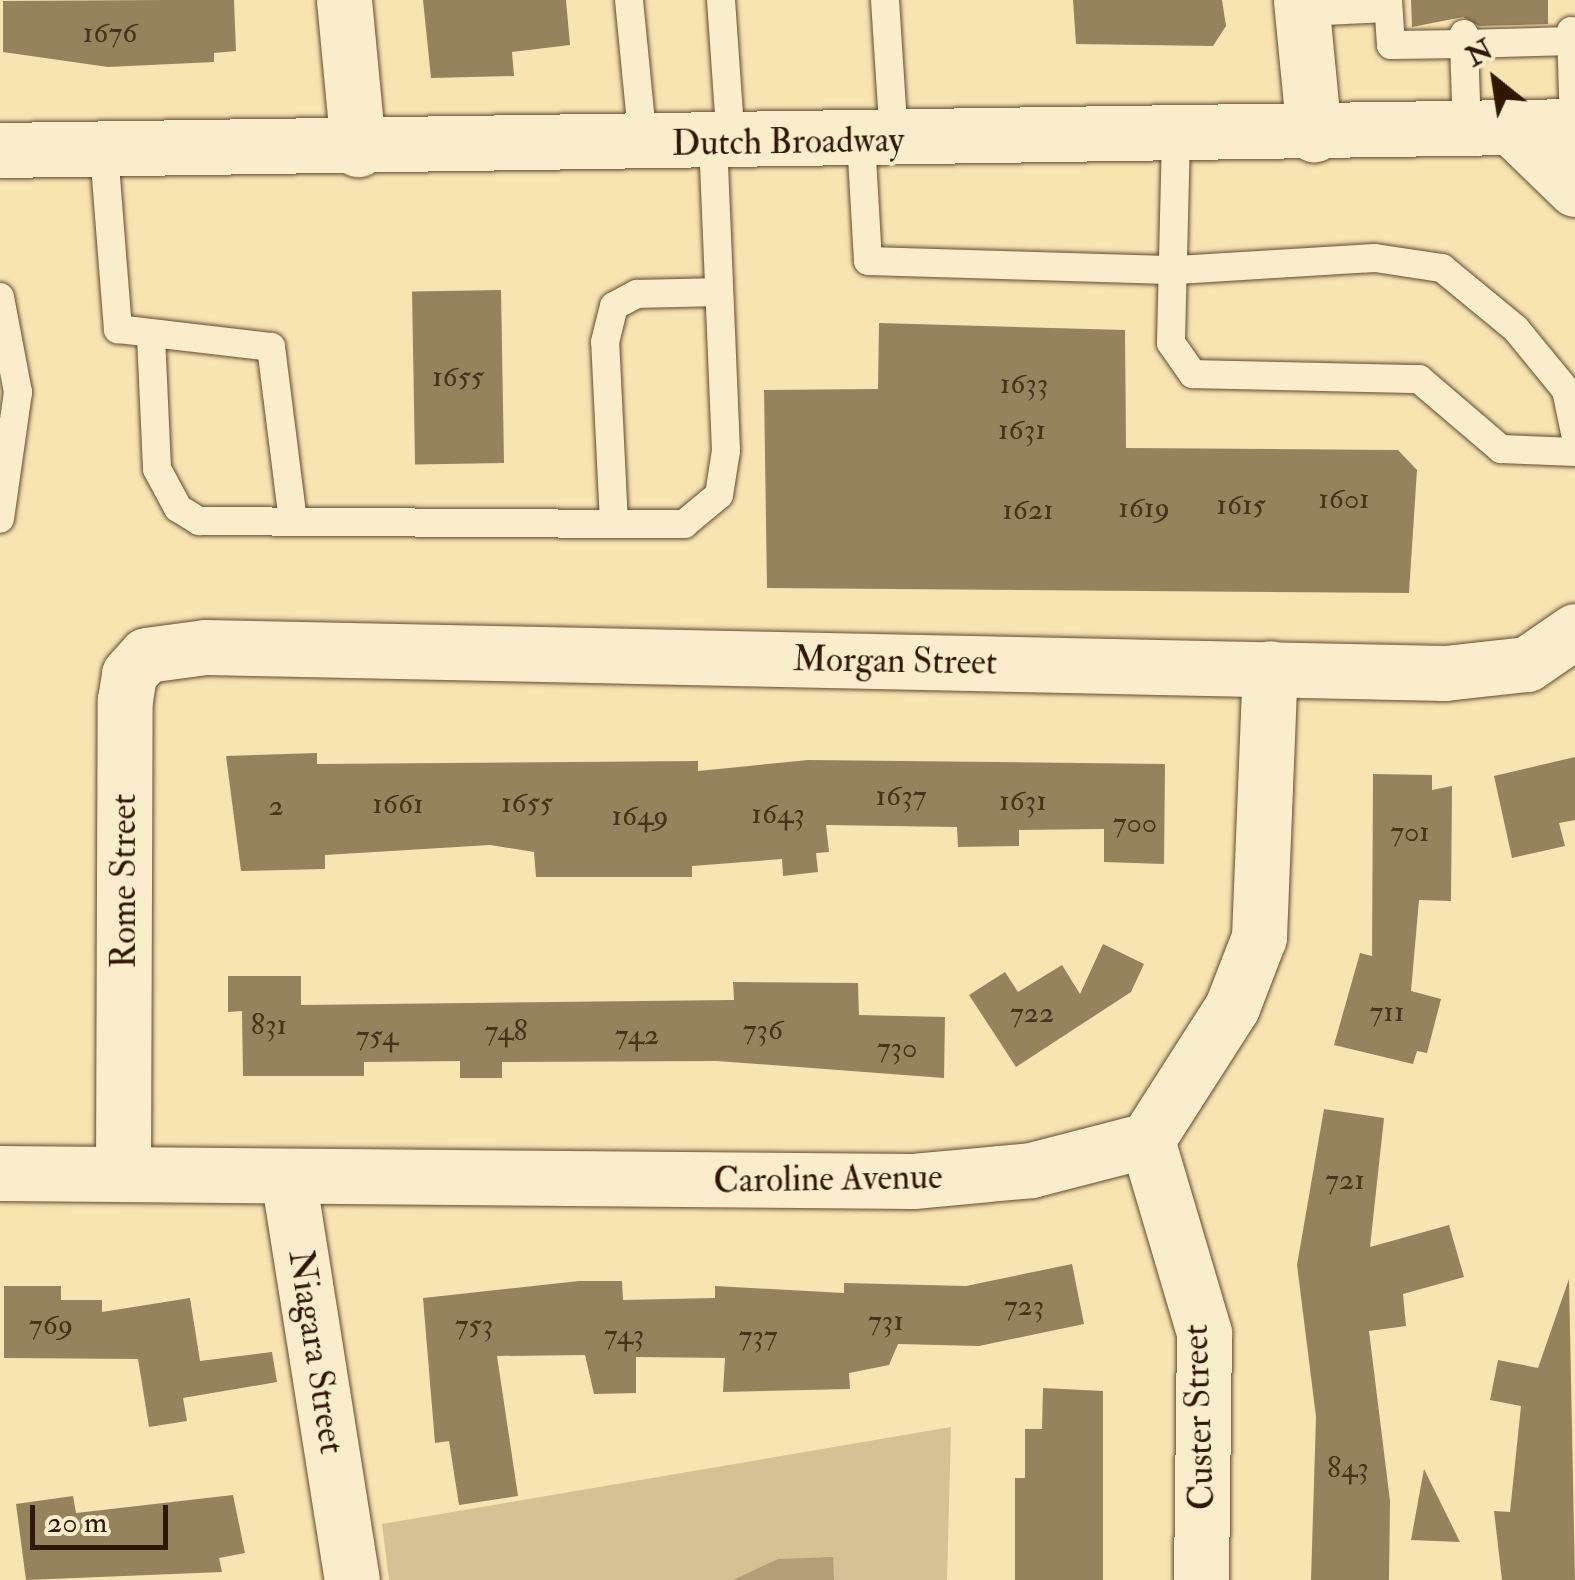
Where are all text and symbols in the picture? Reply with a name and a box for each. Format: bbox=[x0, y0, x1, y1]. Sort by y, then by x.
house number: 1676 bbox=[83, 15, 137, 51]
north arrow bbox=[1445, 30, 1545, 130]
text: N bbox=[1460, 32, 1499, 75]
street label: Dutch Broadway bbox=[671, 119, 905, 165]
house number: 1655 bbox=[432, 359, 484, 395]
house number: 1633 bbox=[1000, 366, 1048, 402]
house number: 1631 bbox=[998, 412, 1046, 448]
house number: 1601 bbox=[1318, 481, 1370, 517]
house number: 1615 bbox=[1216, 487, 1266, 523]
house number: 1619 bbox=[1118, 490, 1170, 526]
house number: 1621 bbox=[1002, 492, 1054, 528]
street label: Morgan Street bbox=[792, 638, 998, 684]
house number: 1637 bbox=[876, 778, 926, 814]
house number: 1631 bbox=[999, 783, 1047, 819]
house number: 1655 bbox=[501, 785, 553, 821]
house number: 1661 bbox=[372, 786, 424, 822]
house number: 2 bbox=[268, 788, 284, 824]
street label: Rome Street bbox=[103, 794, 145, 968]
house number: 1643 bbox=[751, 796, 805, 832]
house number: 1649 bbox=[611, 798, 669, 834]
house number: 700 bbox=[1113, 805, 1157, 841]
house number: 701 bbox=[1390, 814, 1430, 850]
house number: 711 bbox=[1369, 994, 1405, 1030]
house number: 722 bbox=[1010, 995, 1054, 1031]
house number: 831 bbox=[251, 1007, 287, 1043]
house number: 736 bbox=[743, 1012, 783, 1048]
house number: 748 bbox=[484, 1013, 528, 1049]
house number: 742 bbox=[615, 1017, 659, 1053]
house number: 754 bbox=[356, 1018, 398, 1054]
house number: 730 bbox=[877, 1030, 917, 1066]
street label: Caroline Avenue bbox=[713, 1156, 943, 1202]
house number: 721 bbox=[1325, 1162, 1365, 1198]
street label: Niagara Street bbox=[279, 1247, 353, 1457]
house number: 723 bbox=[1004, 1288, 1044, 1324]
house number: 731 bbox=[868, 1303, 904, 1339]
house number: 769 bbox=[29, 1307, 73, 1343]
house number: 753 bbox=[455, 1307, 493, 1343]
house number: 743 bbox=[604, 1317, 644, 1353]
house number: 737 bbox=[738, 1318, 778, 1354]
street label: Custer Street bbox=[1175, 1323, 1223, 1511]
house number: 843 bbox=[1327, 1450, 1369, 1486]
scale bar bbox=[35, 1485, 172, 1547]
text: 20 m bbox=[47, 1504, 107, 1541]

